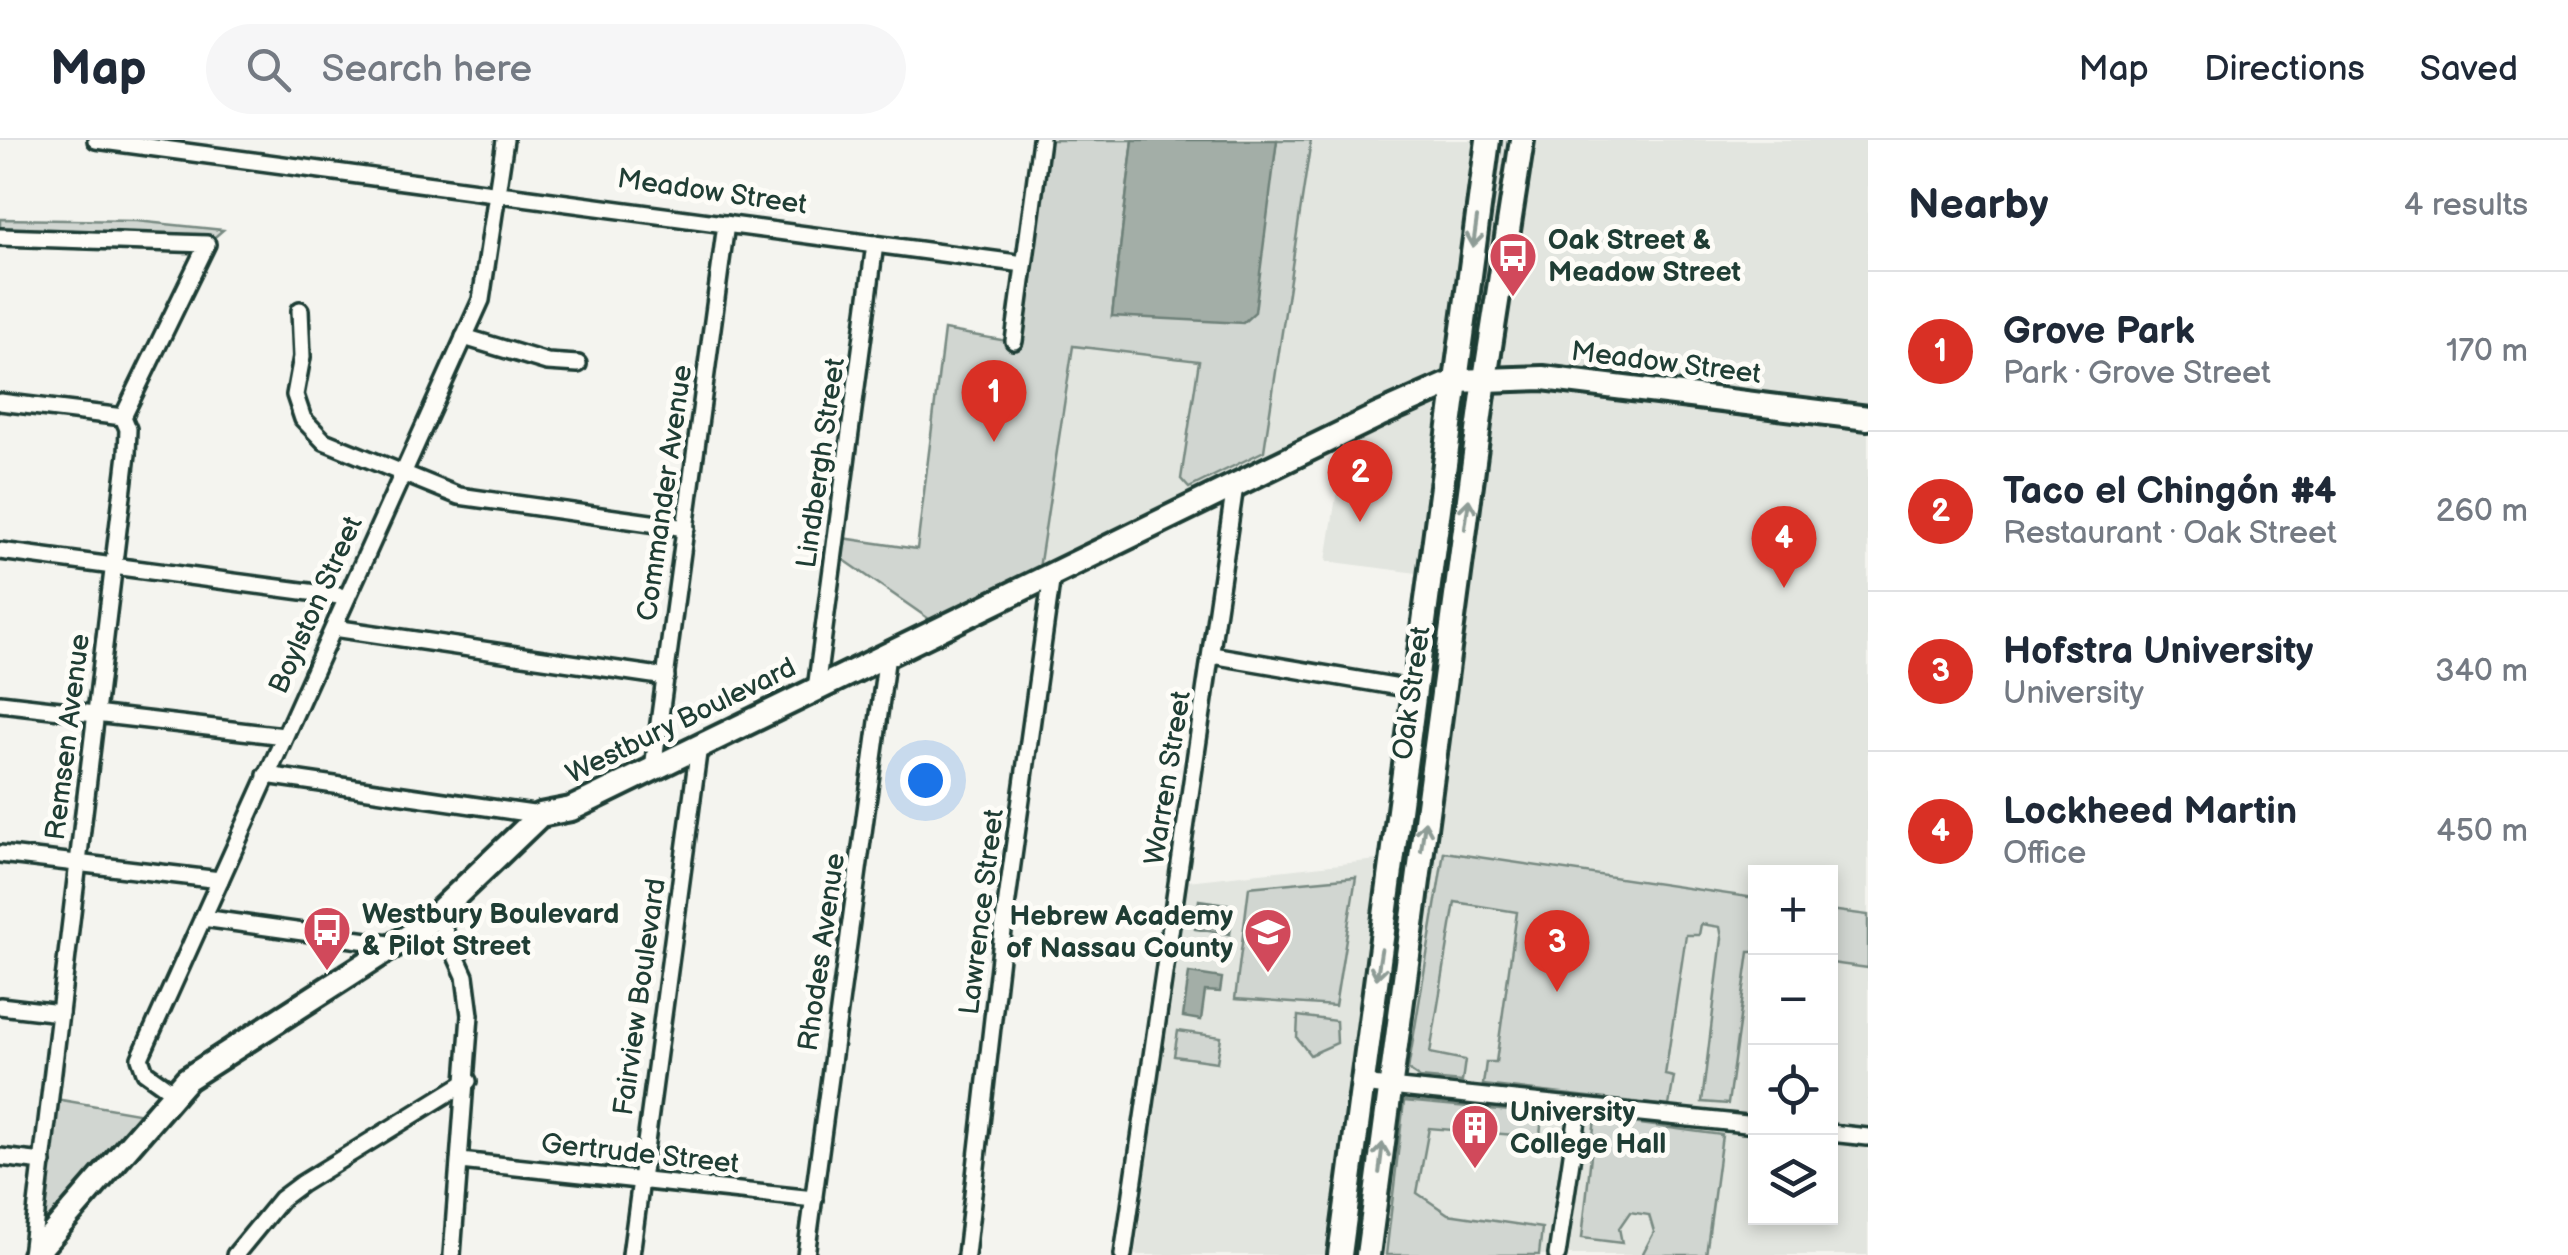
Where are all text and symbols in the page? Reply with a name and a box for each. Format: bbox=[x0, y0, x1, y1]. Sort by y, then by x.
search box bbox=[206, 24, 906, 114]
text: Map bbox=[50, 41, 146, 98]
icon: search bbox=[241, 42, 296, 97]
text: Search here bbox=[321, 47, 532, 92]
text: Map bbox=[2079, 48, 2149, 91]
text: Directions bbox=[2204, 48, 2365, 91]
text: Saved bbox=[2420, 48, 2518, 91]
street label: Meadow Street bbox=[615, 162, 809, 222]
text: Nearby bbox=[1908, 180, 2048, 231]
text: 4 results bbox=[2404, 186, 2528, 225]
one-way arrow bbox=[1466, 215, 1484, 247]
place label: Oak Street & Meadow Street bbox=[1548, 224, 1741, 289]
bus stop icon: Oak Street & Meadow Street bbox=[1487, 230, 1539, 298]
text: Grove Park bbox=[2003, 309, 2195, 354]
text: 1 bbox=[1934, 332, 1947, 371]
text: 170 m bbox=[2446, 332, 2528, 371]
street label: Meadow Street bbox=[1569, 335, 1763, 391]
text: Park · Grove Street bbox=[2003, 354, 2271, 393]
street label: Lindbergh Street bbox=[790, 355, 852, 570]
pin: 1 bbox=[962, 360, 1026, 442]
street label: Commander Avenue bbox=[631, 363, 699, 623]
pin: 2 bbox=[1328, 440, 1392, 522]
text: Taco el Chingón #4 bbox=[2003, 469, 2336, 514]
text: 2 bbox=[1931, 492, 1950, 531]
text: 260 m bbox=[2436, 492, 2528, 531]
one-way arrow bbox=[1458, 498, 1476, 531]
pin: 4 bbox=[1752, 506, 1816, 588]
street label: Boylston Street bbox=[262, 511, 370, 699]
text: Restaurant · Oak Street bbox=[2003, 514, 2337, 553]
street label: Oak Street bbox=[1386, 624, 1438, 762]
text: Hofstra University bbox=[2003, 629, 2314, 674]
street label: Remsen Avenue bbox=[39, 632, 97, 842]
street label: Westbury Boulevard bbox=[561, 651, 801, 791]
text: 3 bbox=[1931, 652, 1950, 691]
text: 340 m bbox=[2435, 652, 2528, 691]
text: University bbox=[2003, 674, 2144, 713]
street label: Warren Street bbox=[1138, 688, 1198, 867]
your location bbox=[900, 755, 951, 806]
text: Lockheed Martin bbox=[2003, 789, 2297, 834]
street label: Lawrence Street bbox=[953, 807, 1011, 1017]
text: 4 bbox=[1931, 812, 1950, 851]
text: 450 m bbox=[2436, 812, 2528, 851]
one-way arrow bbox=[1415, 820, 1433, 853]
text: Office bbox=[2003, 834, 2086, 873]
street label: Rhodes Avenue bbox=[792, 851, 852, 1053]
map controls bbox=[1748, 865, 1838, 1225]
button: + bbox=[1748, 865, 1838, 955]
street label: Fairview Boulevard bbox=[607, 876, 673, 1118]
place label: Westbury Boulevard & Pilot Street bbox=[362, 898, 619, 963]
place label: Hebrew Academy of Nassau County bbox=[1006, 900, 1233, 965]
bus stop icon: Westbury Boulevard & Pilot Street bbox=[301, 904, 353, 972]
school or university icon: Hebrew Academy of Nassau County bbox=[1242, 906, 1294, 974]
pin: 3 bbox=[1524, 910, 1590, 992]
one-way arrow bbox=[1370, 947, 1388, 980]
button: − bbox=[1748, 955, 1838, 1045]
button: locate bbox=[1748, 1045, 1838, 1135]
place label: University College Hall bbox=[1510, 1096, 1666, 1161]
building icon: University College Hall bbox=[1449, 1102, 1501, 1170]
street label: Gertrude Street bbox=[539, 1127, 741, 1181]
button: layers bbox=[1748, 1135, 1838, 1225]
one-way arrow bbox=[1372, 1143, 1390, 1175]

